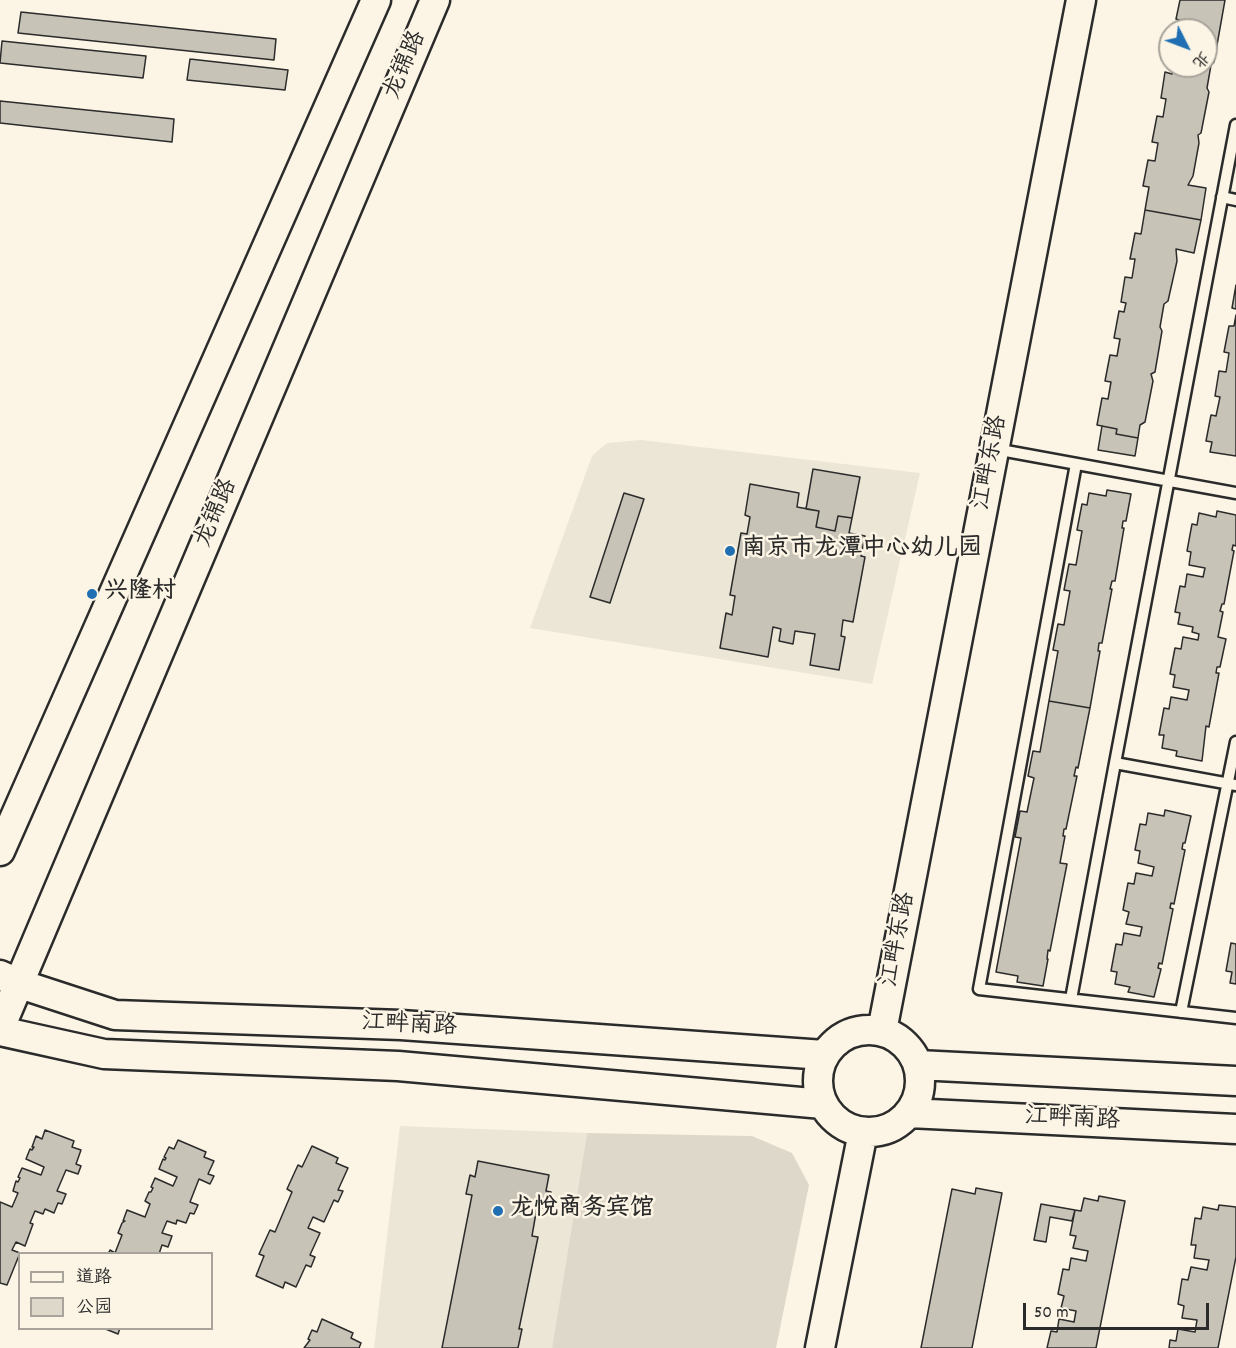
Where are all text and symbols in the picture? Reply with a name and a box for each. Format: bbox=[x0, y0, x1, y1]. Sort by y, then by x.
north arrow bbox=[1158, 18, 1218, 78]
street label: 龙锦路 bbox=[380, 27, 434, 105]
text: 北 bbox=[1186, 45, 1214, 73]
street label: 江畔东路 bbox=[969, 413, 1015, 513]
street label: 龙锦路 bbox=[191, 475, 245, 553]
place label: 南京市龙潭中心幼儿园 bbox=[742, 537, 982, 565]
marker: 南京市龙潭中心幼儿园 bbox=[723, 544, 737, 558]
place label: 兴隆村 bbox=[104, 580, 176, 608]
marker: 兴隆村 bbox=[85, 587, 99, 601]
street label: 江畔东路 bbox=[877, 890, 923, 990]
street label: 江畔南路 bbox=[360, 1010, 458, 1044]
street label: 江畔南路 bbox=[1023, 1104, 1121, 1138]
place label: 龙悦商务宾馆 bbox=[510, 1197, 654, 1225]
marker: 龙悦商务宾馆 bbox=[491, 1204, 505, 1218]
legend bbox=[18, 1252, 213, 1330]
text: 道路 bbox=[76, 1266, 112, 1291]
scale bar bbox=[1026, 1291, 1212, 1329]
text: 公园 bbox=[76, 1296, 112, 1321]
text: 50 m bbox=[1034, 1301, 1069, 1326]

